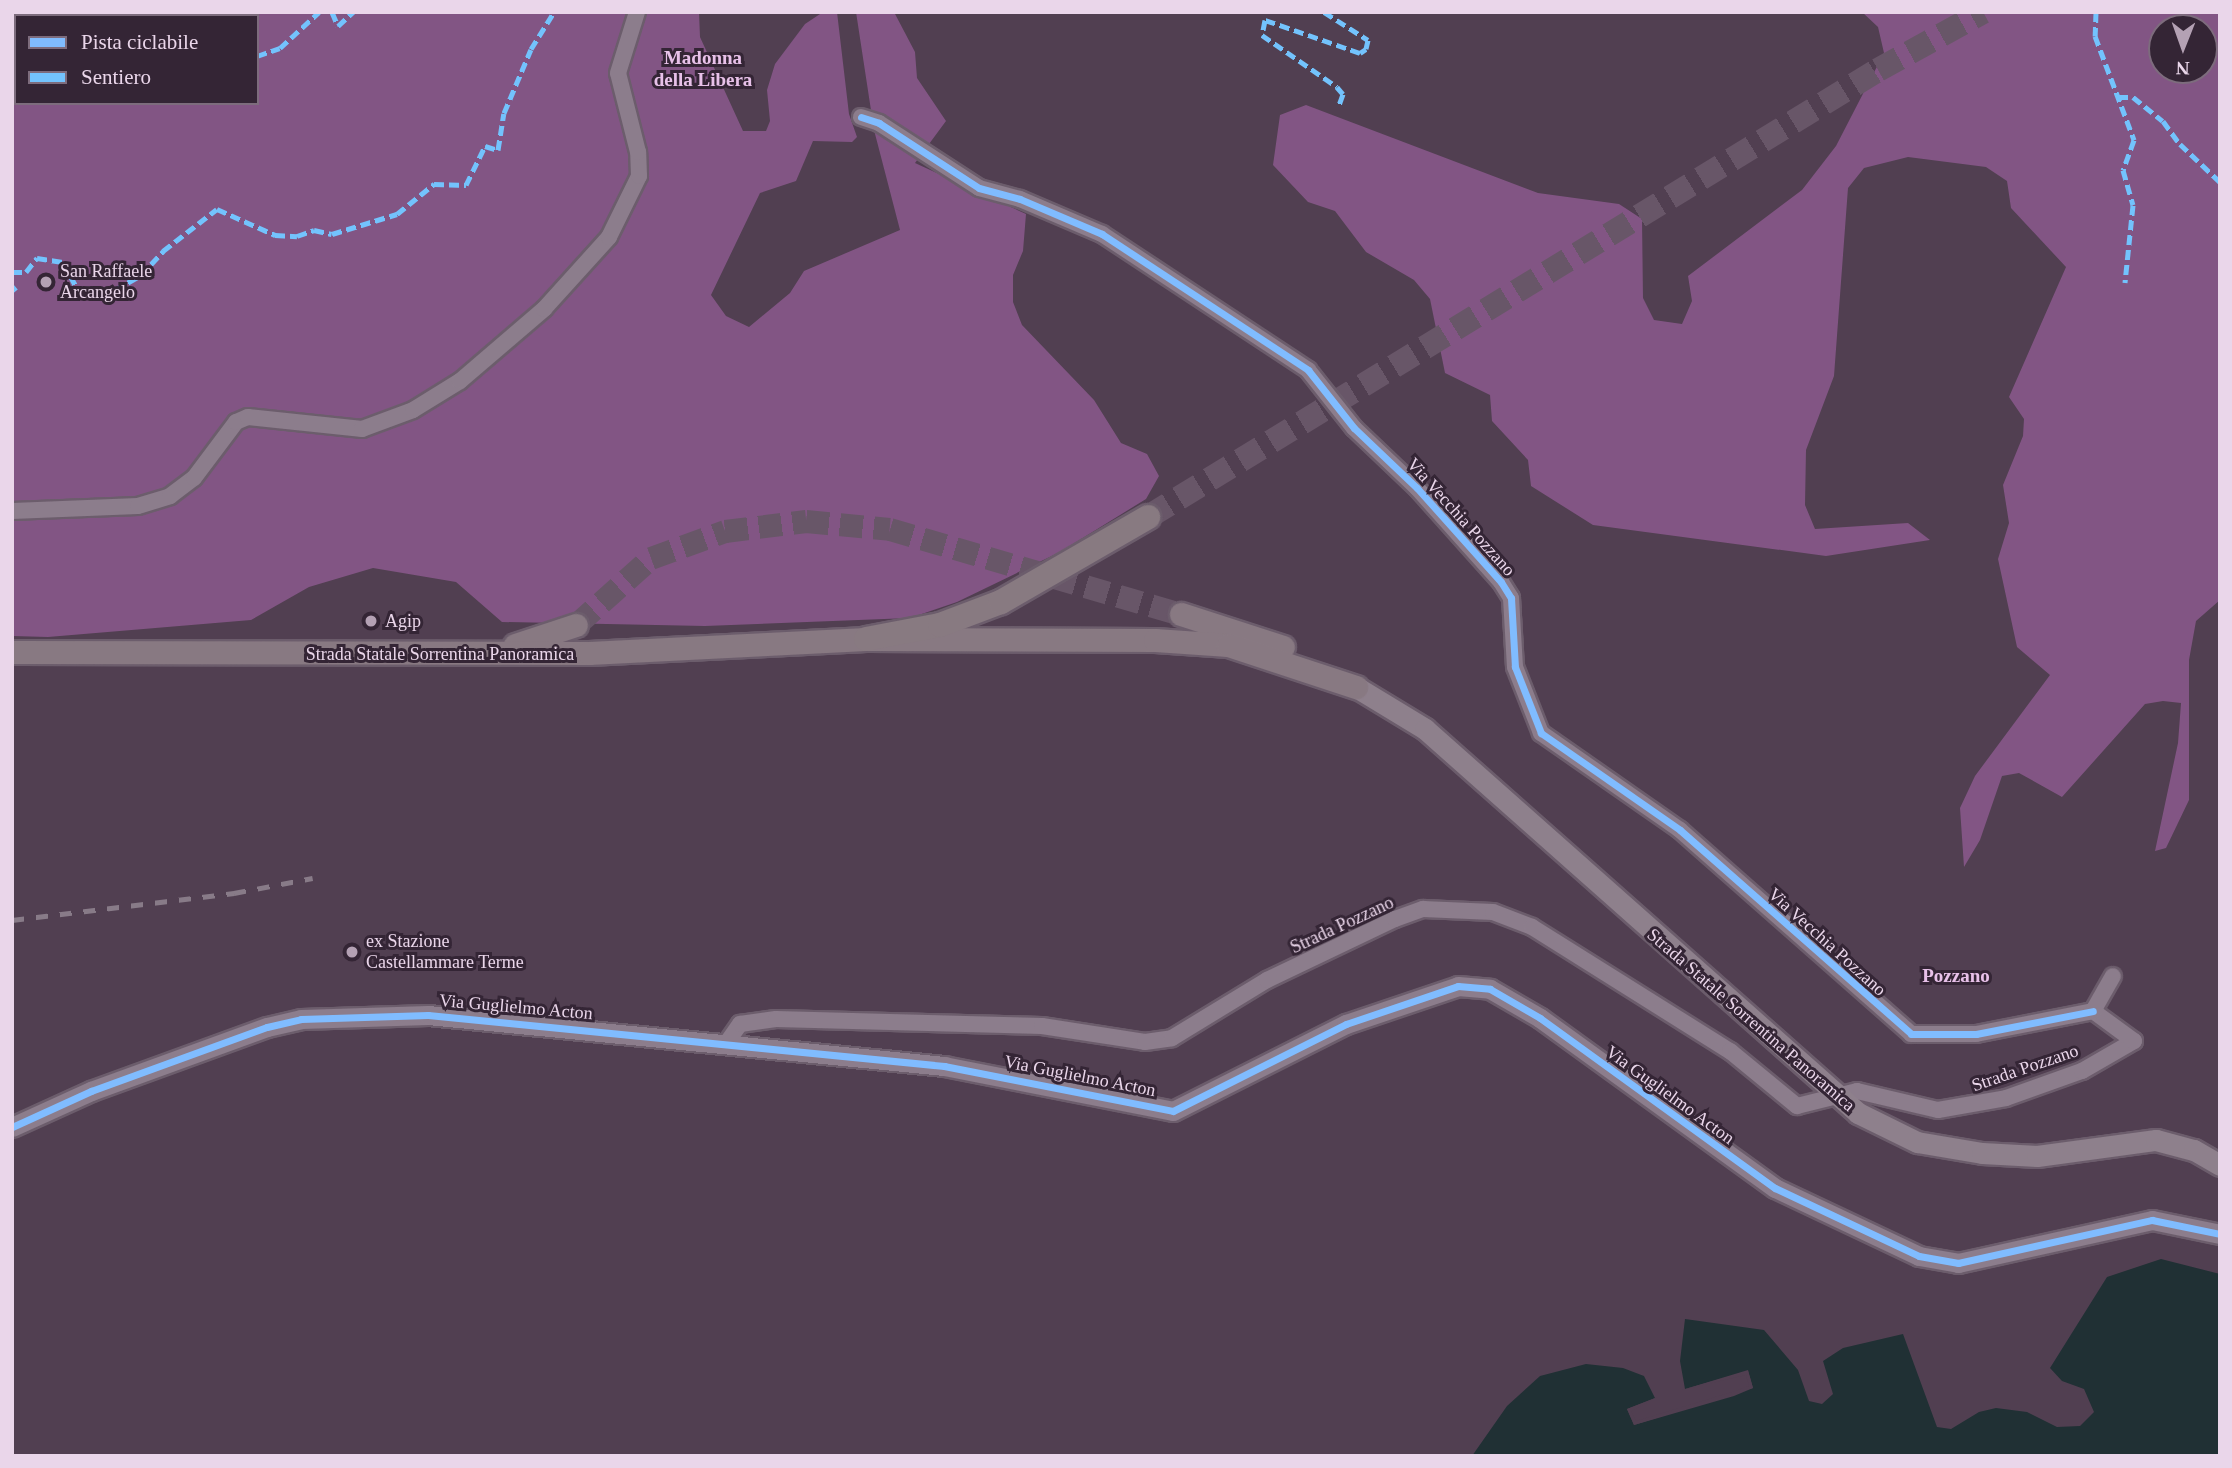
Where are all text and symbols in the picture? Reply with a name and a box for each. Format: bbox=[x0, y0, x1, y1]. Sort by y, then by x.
legend bbox=[14, 14, 259, 105]
north arrow bbox=[2148, 14, 2218, 84]
text: Pista ciclabile bbox=[81, 30, 198, 54]
district label: Madonna della Libera bbox=[654, 47, 752, 91]
text: N bbox=[2176, 58, 2190, 79]
text: Sentiero bbox=[81, 65, 151, 89]
place label: San Raffaele Arcangelo bbox=[60, 261, 152, 304]
marker: San Raffaele Arcangelo bbox=[38, 274, 54, 290]
street label: Via Vecchia Pozzano bbox=[1402, 453, 1520, 581]
place label: Agip bbox=[385, 610, 421, 632]
marker: Agip bbox=[363, 613, 379, 629]
street label: Strada Statale Sorrentina Panoramica bbox=[306, 643, 574, 665]
street label: Via Vecchia Pozzano bbox=[1763, 883, 1891, 1001]
street label: Strada Pozzano bbox=[1287, 892, 1397, 958]
street label: Strada Statale Sorrentina Panoramica bbox=[1643, 924, 1859, 1116]
place label: ex Stazione Castellammare Terme bbox=[366, 931, 524, 974]
marker: ex Stazione Castellammare Terme bbox=[344, 944, 360, 960]
district label: Pozzano bbox=[1922, 965, 1990, 987]
street label: Via Guglielmo Acton bbox=[438, 989, 594, 1025]
street label: Strada Pozzano bbox=[1969, 1040, 2081, 1096]
street label: Via Guglielmo Acton bbox=[1601, 1041, 1739, 1149]
street label: Via Guglielmo Acton bbox=[1002, 1051, 1158, 1101]

